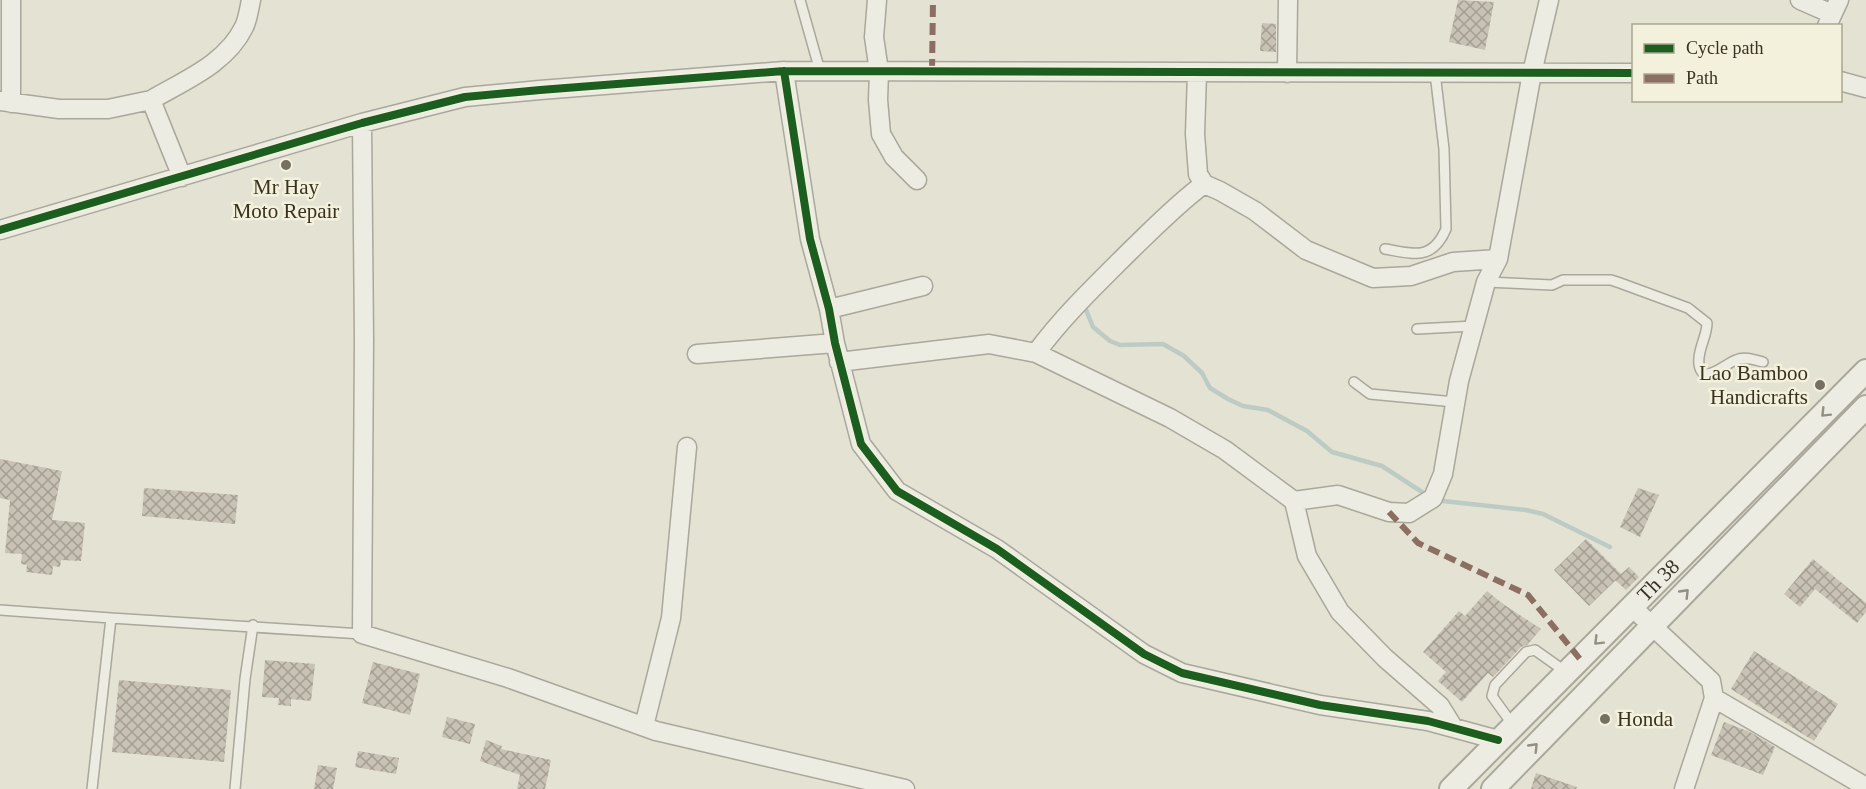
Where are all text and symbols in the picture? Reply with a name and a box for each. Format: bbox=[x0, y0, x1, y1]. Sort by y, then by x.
legend bbox=[1632, 24, 1842, 102]
text: Cycle path bbox=[1686, 38, 1763, 58]
text: Path bbox=[1686, 68, 1718, 88]
marker: Mr Hay Moto Repair bbox=[279, 158, 293, 172]
place label: Mr Hay Moto Repair bbox=[233, 175, 339, 223]
place label: Lao Bamboo Handicrafts bbox=[1699, 361, 1808, 409]
marker: Lao Bamboo Handicrafts bbox=[1813, 378, 1827, 392]
one-way arrow bbox=[1821, 406, 1831, 417]
street label: Th 38 bbox=[1632, 554, 1684, 606]
one-way arrow bbox=[1678, 590, 1689, 600]
one-way arrow bbox=[1595, 633, 1606, 644]
place label: Honda bbox=[1617, 707, 1674, 731]
marker: Honda bbox=[1598, 712, 1612, 726]
one-way arrow bbox=[1526, 744, 1537, 755]

